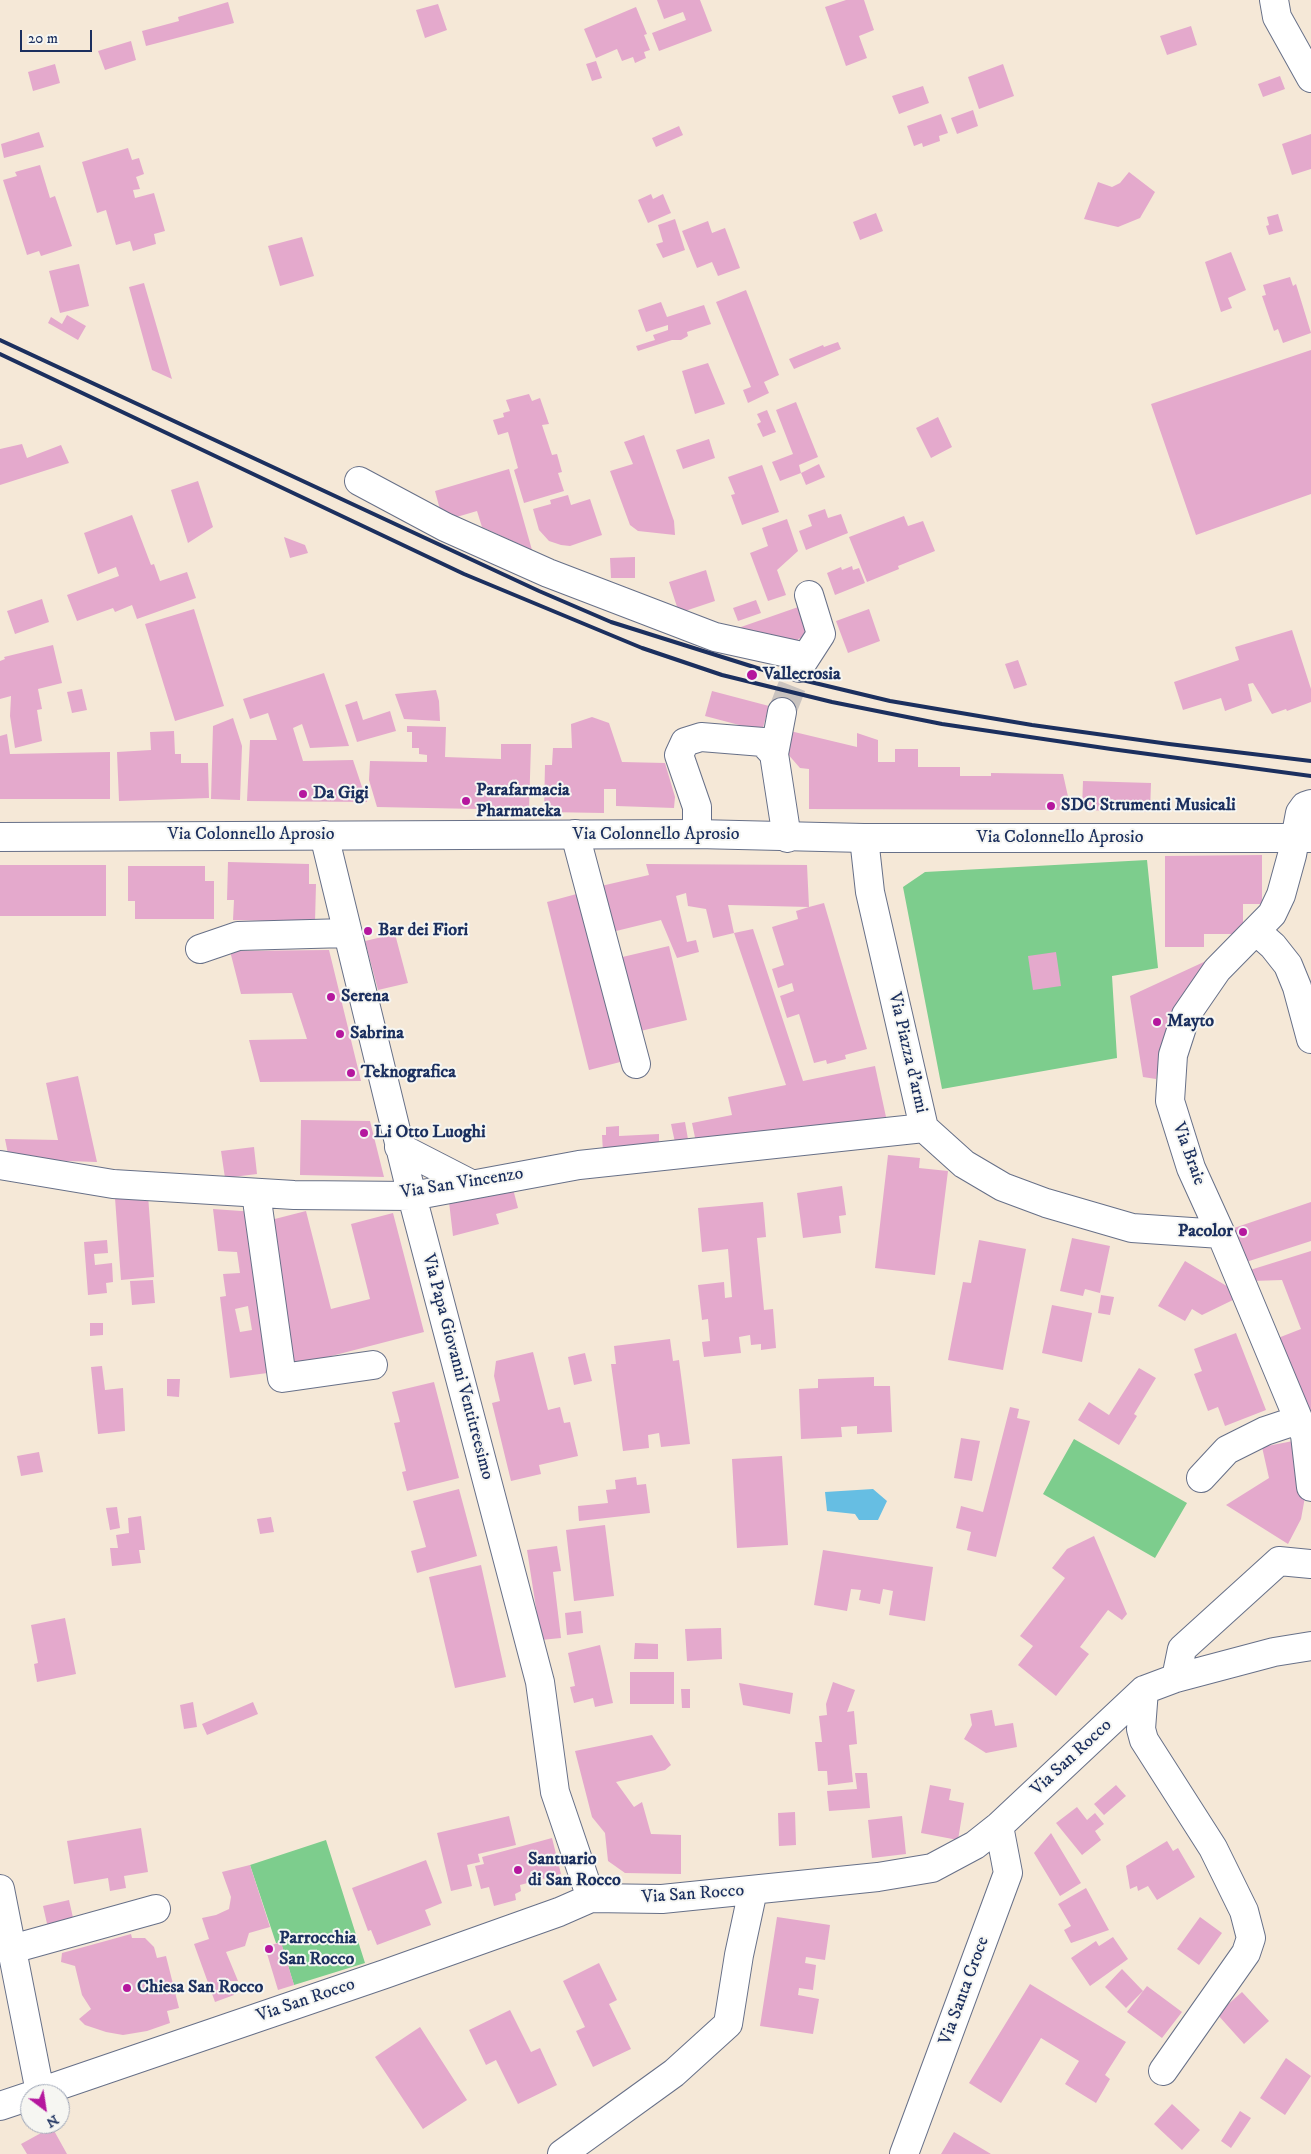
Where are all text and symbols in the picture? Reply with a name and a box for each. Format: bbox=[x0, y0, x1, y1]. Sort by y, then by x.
scale bar bbox=[22, 20, 95, 52]
text: 20 m bbox=[28, 29, 58, 48]
place label: Vallecrosia bbox=[763, 664, 841, 686]
marker: Vallecrosia bbox=[745, 668, 759, 682]
place label: Parafarmacia Pharmateka bbox=[476, 780, 570, 822]
place label: Da Gigi bbox=[313, 783, 369, 805]
marker: Da Gigi bbox=[297, 788, 309, 800]
marker: Parafarmacia Pharmateka bbox=[460, 795, 472, 807]
place label: SDC Strumenti Musicali bbox=[1061, 795, 1236, 817]
marker: SDC Strumenti Musicali bbox=[1045, 800, 1057, 812]
street label: Via Colonnello Aprosio bbox=[167, 824, 335, 846]
street label: Via Colonnello Aprosio bbox=[572, 824, 740, 846]
street label: Via Colonnello Aprosio bbox=[976, 827, 1144, 849]
place label: Bar dei Fiori bbox=[378, 920, 468, 942]
marker: Bar dei Fiori bbox=[362, 925, 374, 937]
place label: Serena bbox=[341, 986, 389, 1008]
marker: Serena bbox=[325, 991, 337, 1003]
street label: Via Piazza d'armi bbox=[883, 991, 931, 1115]
place label: Mayto bbox=[1167, 1011, 1214, 1033]
marker: Mayto bbox=[1151, 1016, 1163, 1028]
place label: Sabrina bbox=[350, 1023, 404, 1045]
marker: Sabrina bbox=[334, 1028, 346, 1040]
place label: Teknografica bbox=[361, 1062, 456, 1084]
marker: Teknografica bbox=[345, 1067, 357, 1079]
street label: Via Braie bbox=[1167, 1120, 1209, 1188]
place label: Li Otto Luoghi bbox=[374, 1122, 486, 1144]
marker: Li Otto Luoghi bbox=[358, 1127, 370, 1139]
street label: Via San Vincenzo bbox=[399, 1164, 525, 1204]
place label: Pacolor bbox=[1178, 1221, 1233, 1243]
marker: Pacolor bbox=[1237, 1226, 1249, 1238]
street label: Via Papa Giovanni Ventitreesimo bbox=[416, 1252, 498, 1482]
street label: Via San Rocco bbox=[1027, 1715, 1117, 1801]
place label: Santuario di San Rocco bbox=[528, 1849, 621, 1892]
marker: Santuario di San Rocco bbox=[512, 1864, 524, 1876]
street label: Via San Rocco bbox=[641, 1881, 745, 1909]
place label: Parrocchia San Rocco bbox=[279, 1928, 356, 1970]
street label: Via Santa Croce bbox=[935, 1934, 995, 2048]
marker: Parrocchia San Rocco bbox=[263, 1943, 275, 1955]
street label: Via San Rocco bbox=[254, 1974, 358, 2028]
place label: Chiesa San Rocco bbox=[137, 1977, 263, 1999]
marker: Chiesa San Rocco bbox=[121, 1982, 133, 1994]
north arrow bbox=[20, 2084, 70, 2134]
text: N bbox=[43, 2110, 62, 2132]

